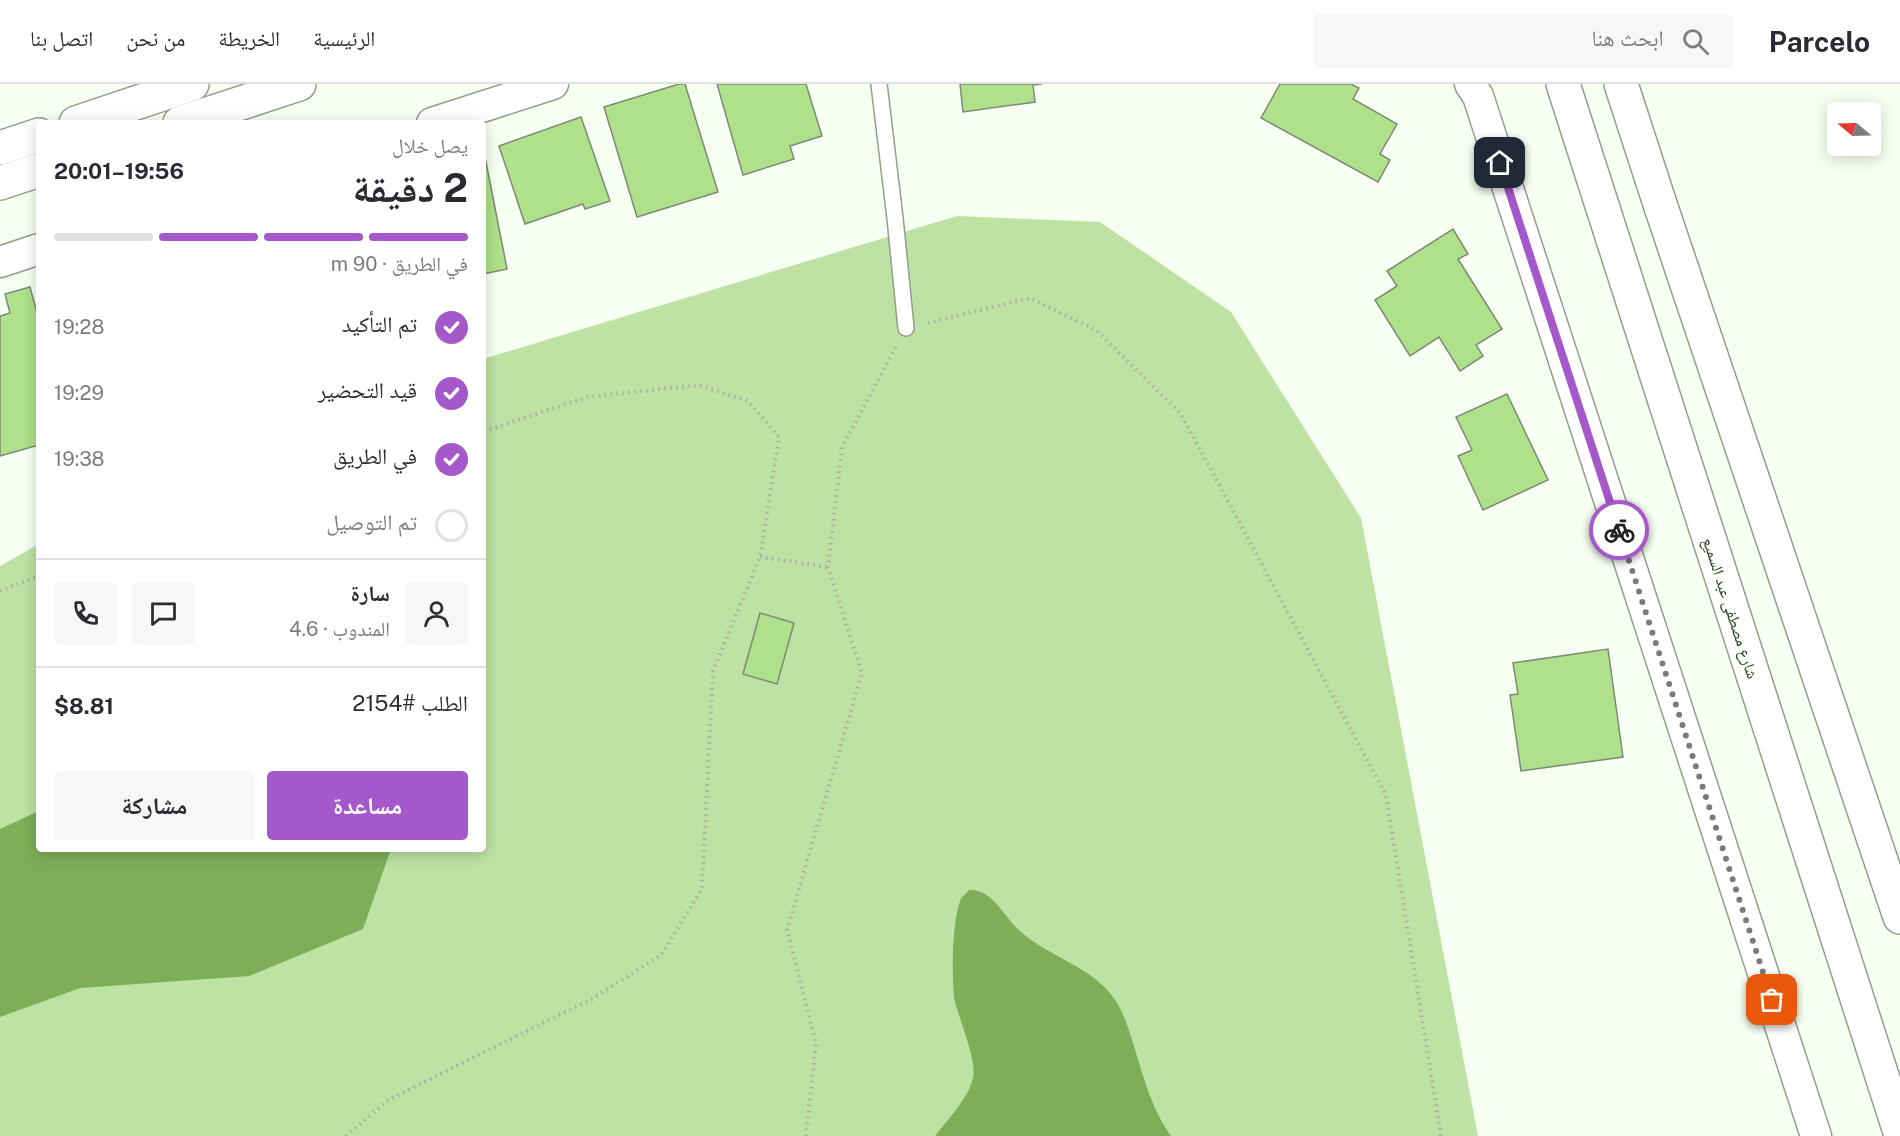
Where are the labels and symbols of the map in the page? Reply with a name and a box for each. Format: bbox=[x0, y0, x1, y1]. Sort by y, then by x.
north arrow bbox=[1827, 102, 1881, 156]
pin bbox=[1474, 137, 1525, 188]
courier bbox=[1589, 500, 1649, 560]
street label: شارع مصطفى عبد السميع bbox=[1698, 535, 1762, 681]
pin bbox=[1746, 974, 1797, 1025]

